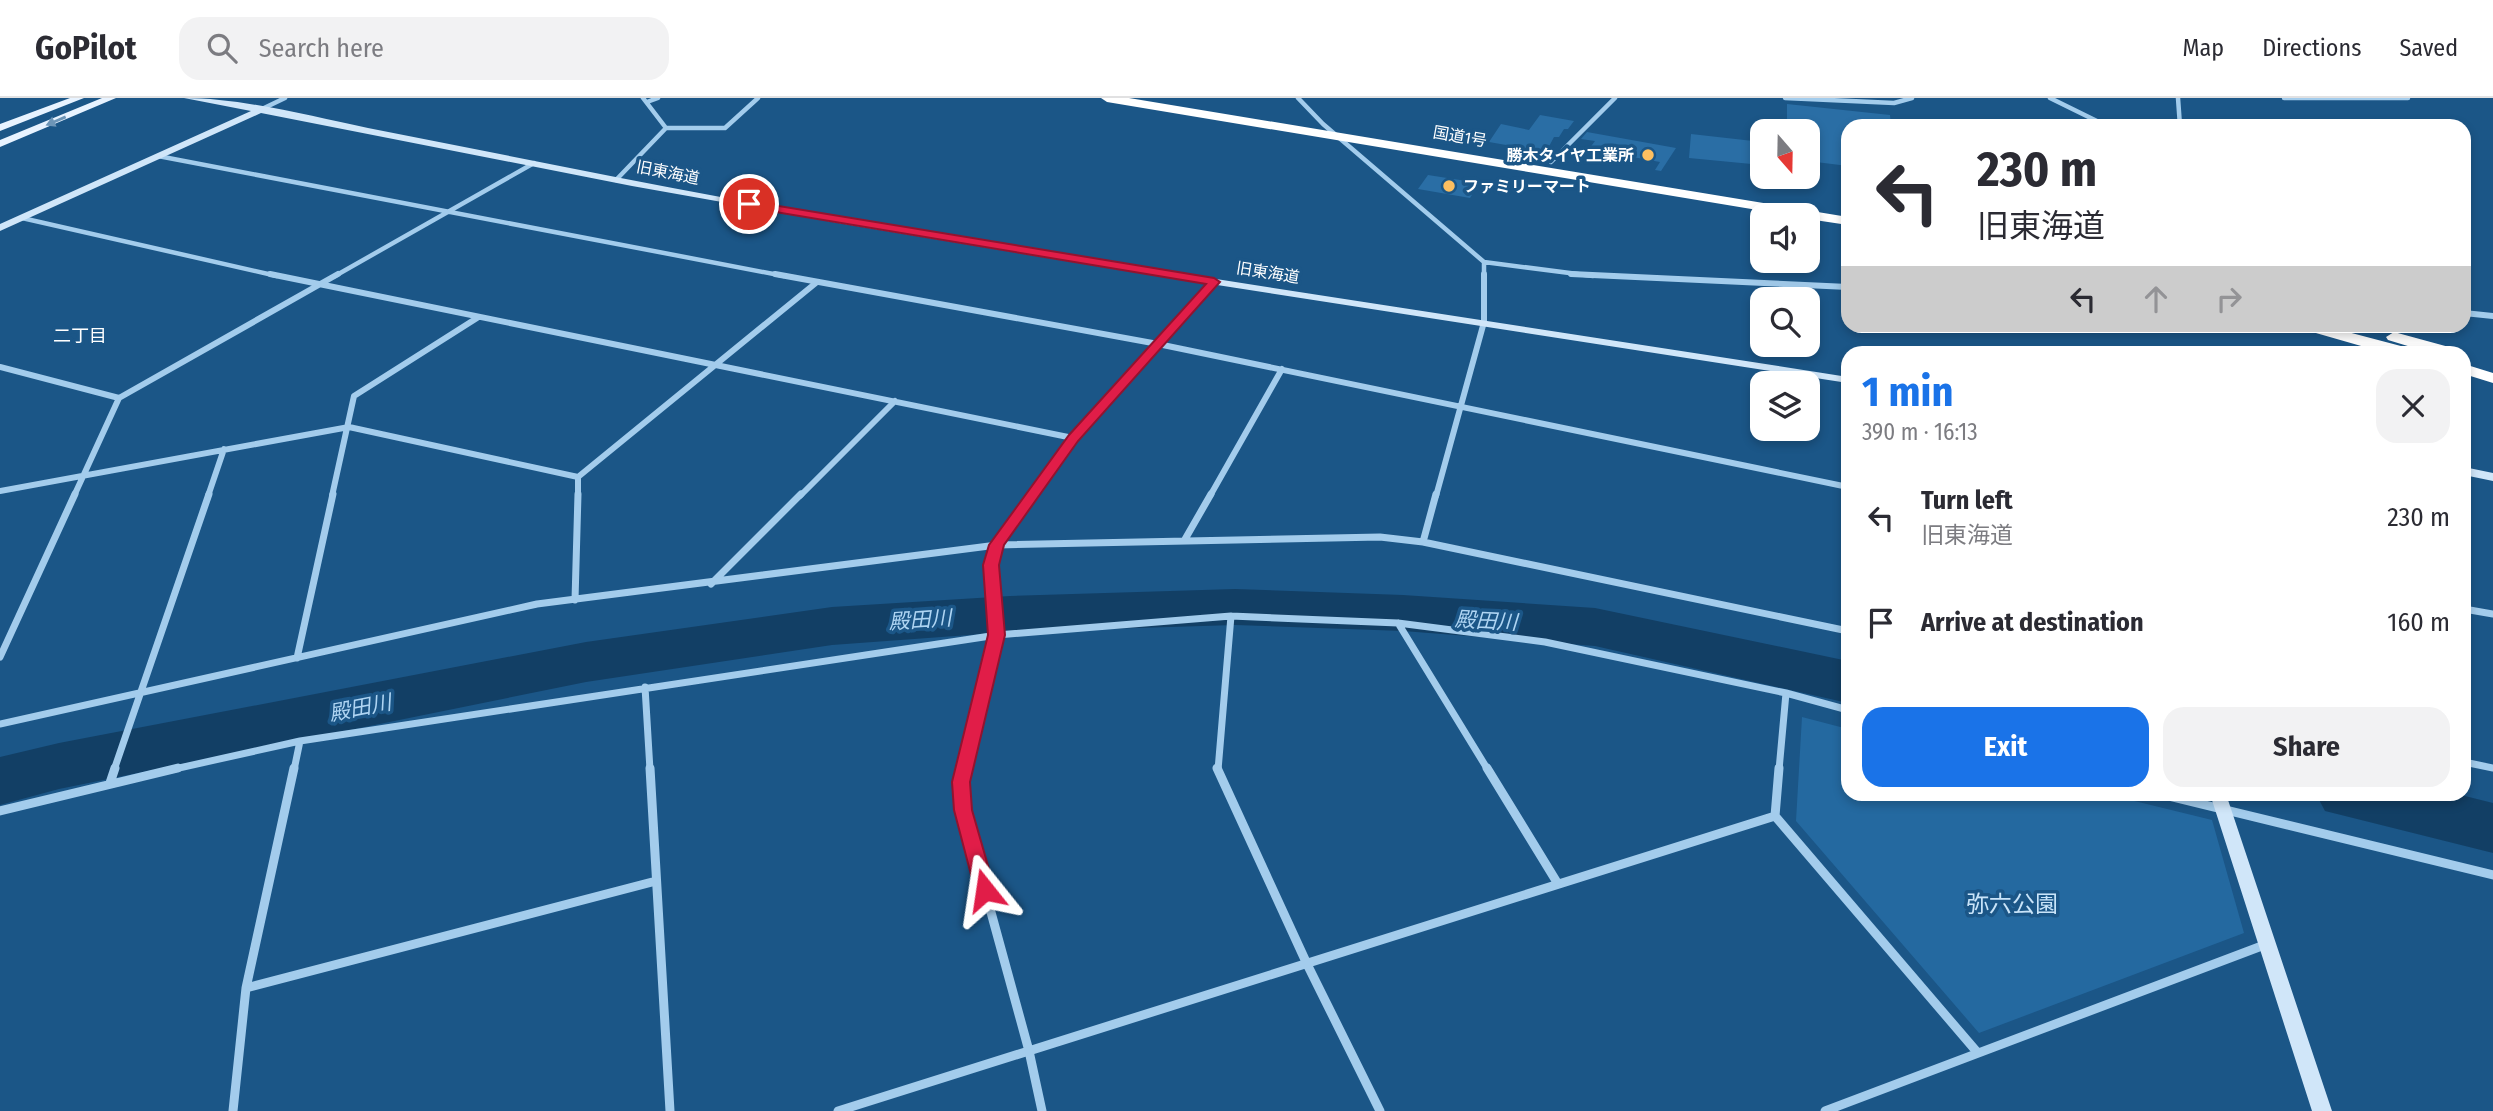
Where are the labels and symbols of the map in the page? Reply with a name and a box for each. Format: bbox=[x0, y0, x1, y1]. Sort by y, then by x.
one-way arrow bbox=[45, 116, 66, 127]
north arrow bbox=[1750, 119, 1820, 189]
street label: 国道1号 bbox=[1432, 122, 1488, 151]
place label: 勝木タイヤ工業所 bbox=[1506, 146, 1634, 165]
marker: 勝木タイヤ工業所 bbox=[1640, 147, 1656, 163]
street label: 旧東海道 bbox=[635, 157, 701, 188]
pin bbox=[719, 174, 779, 234]
place label: ファミリーマート bbox=[1463, 177, 1591, 196]
marker: ファミリーマート bbox=[1441, 178, 1457, 194]
street label: 旧東海道 bbox=[1235, 258, 1301, 287]
district label: 二丁目 bbox=[53, 325, 107, 347]
water label: 殿田川 bbox=[888, 605, 954, 635]
water label: 殿田川 bbox=[1454, 606, 1520, 636]
water label: 殿田川 bbox=[327, 689, 395, 727]
position arrow bbox=[948, 853, 1022, 927]
park label: 弥六公園 bbox=[1966, 890, 2058, 918]

